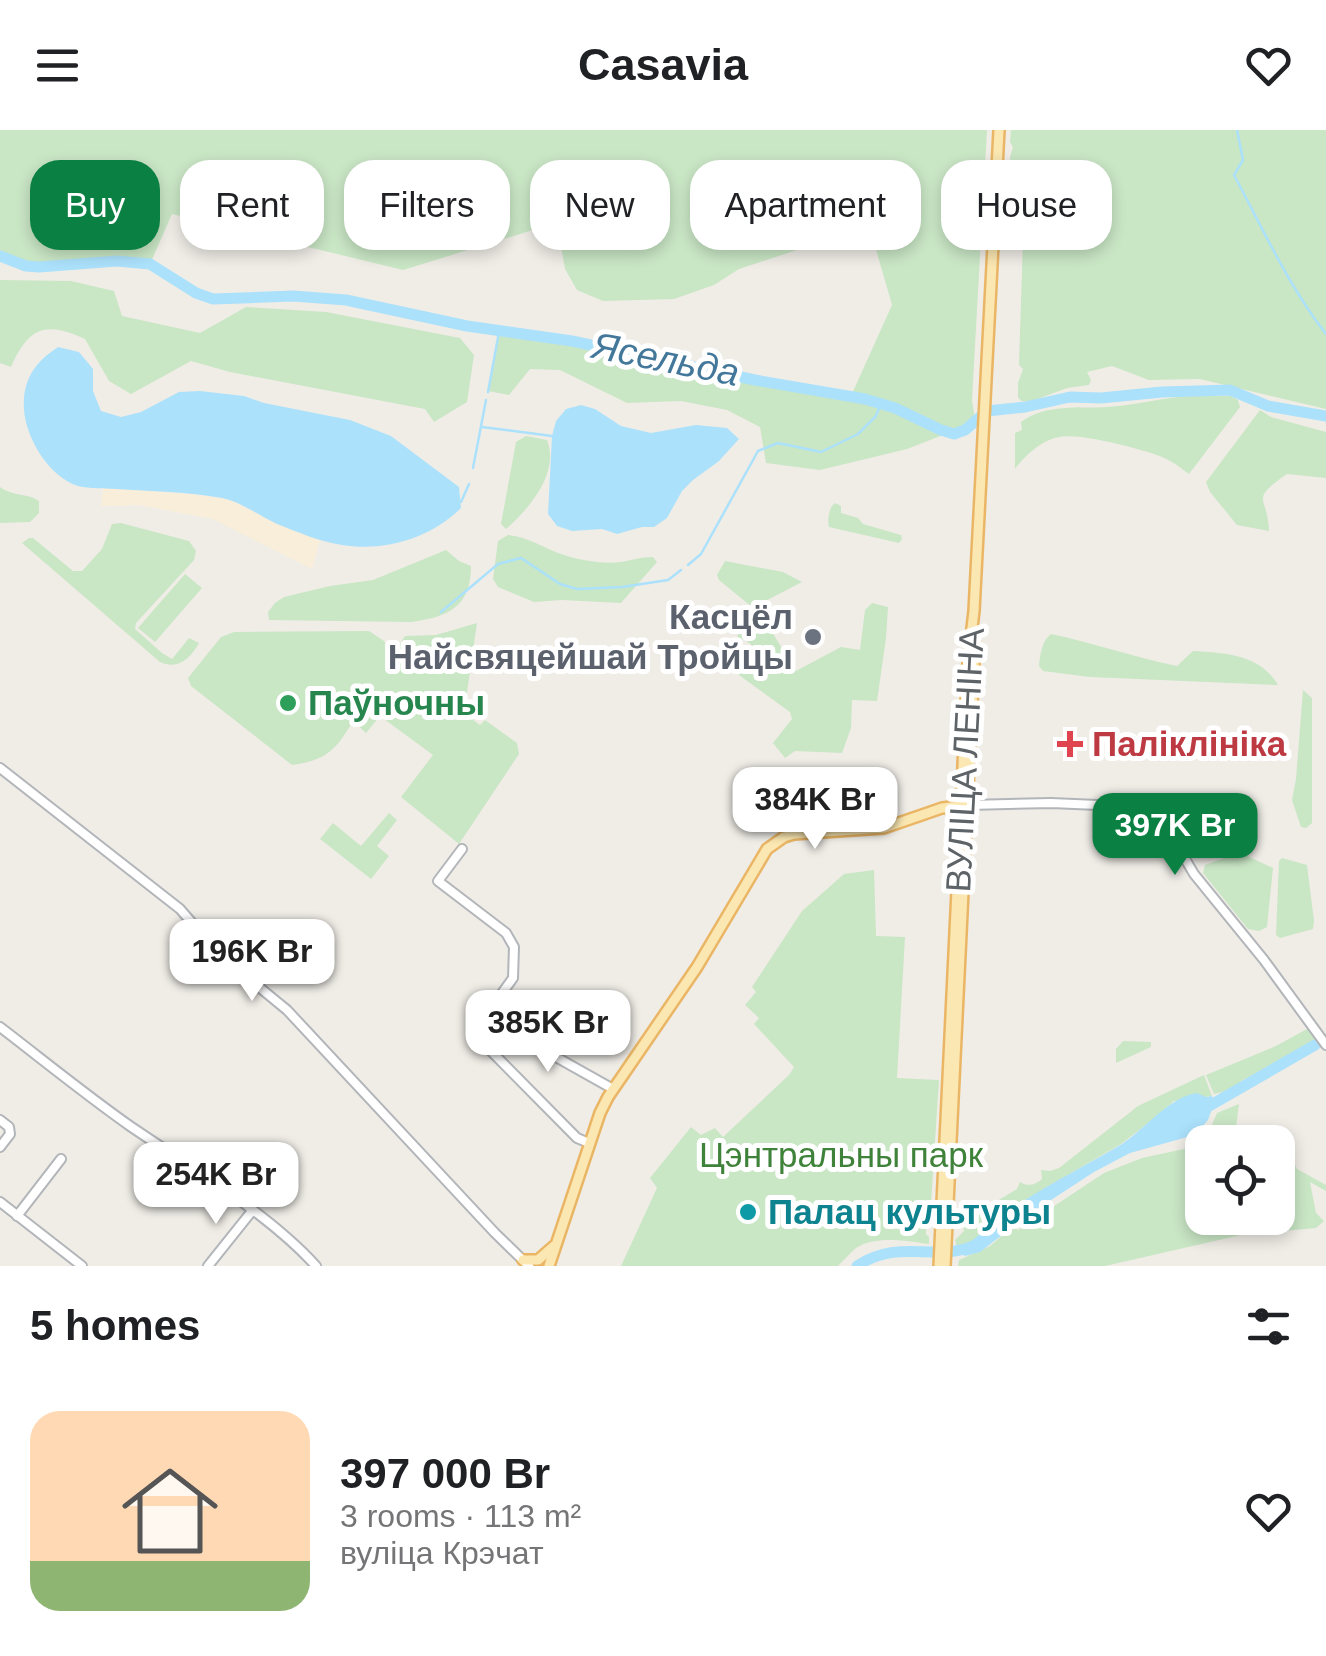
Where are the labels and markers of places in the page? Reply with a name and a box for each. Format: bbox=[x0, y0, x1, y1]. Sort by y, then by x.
place label: Касцёл Найсвяцейшай Тройцы bbox=[388, 597, 793, 676]
marker: Касцёл Найсвяцейшай Тройцы bbox=[802, 626, 824, 648]
place label: Паўночны bbox=[308, 683, 485, 722]
marker: Паўночны bbox=[277, 692, 299, 714]
place label: Паліклініка bbox=[1092, 724, 1287, 763]
marker: Паліклініка bbox=[1057, 731, 1083, 757]
pin: 384K Br bbox=[723, 767, 907, 852]
pin: 397K Br bbox=[1083, 793, 1267, 878]
pin: 196K Br bbox=[160, 919, 344, 1004]
pin: 385K Br bbox=[456, 990, 640, 1075]
pin: 254K Br bbox=[124, 1142, 308, 1227]
place label: Палац культуры bbox=[768, 1192, 1051, 1231]
marker: Палац культуры bbox=[737, 1201, 759, 1223]

